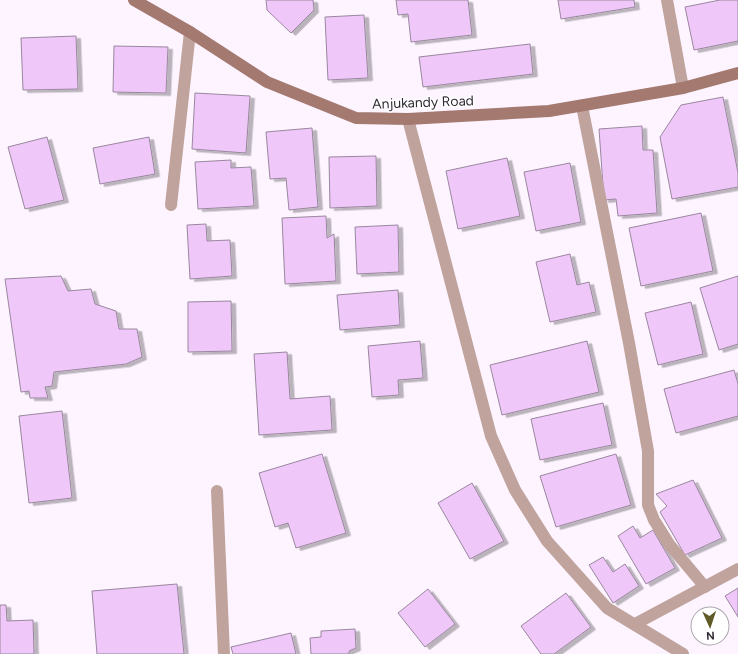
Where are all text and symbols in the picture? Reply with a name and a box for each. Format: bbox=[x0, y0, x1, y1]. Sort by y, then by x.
street label: Anjukandy Road bbox=[372, 92, 474, 113]
north arrow bbox=[690, 606, 730, 646]
text: N bbox=[706, 629, 715, 642]

